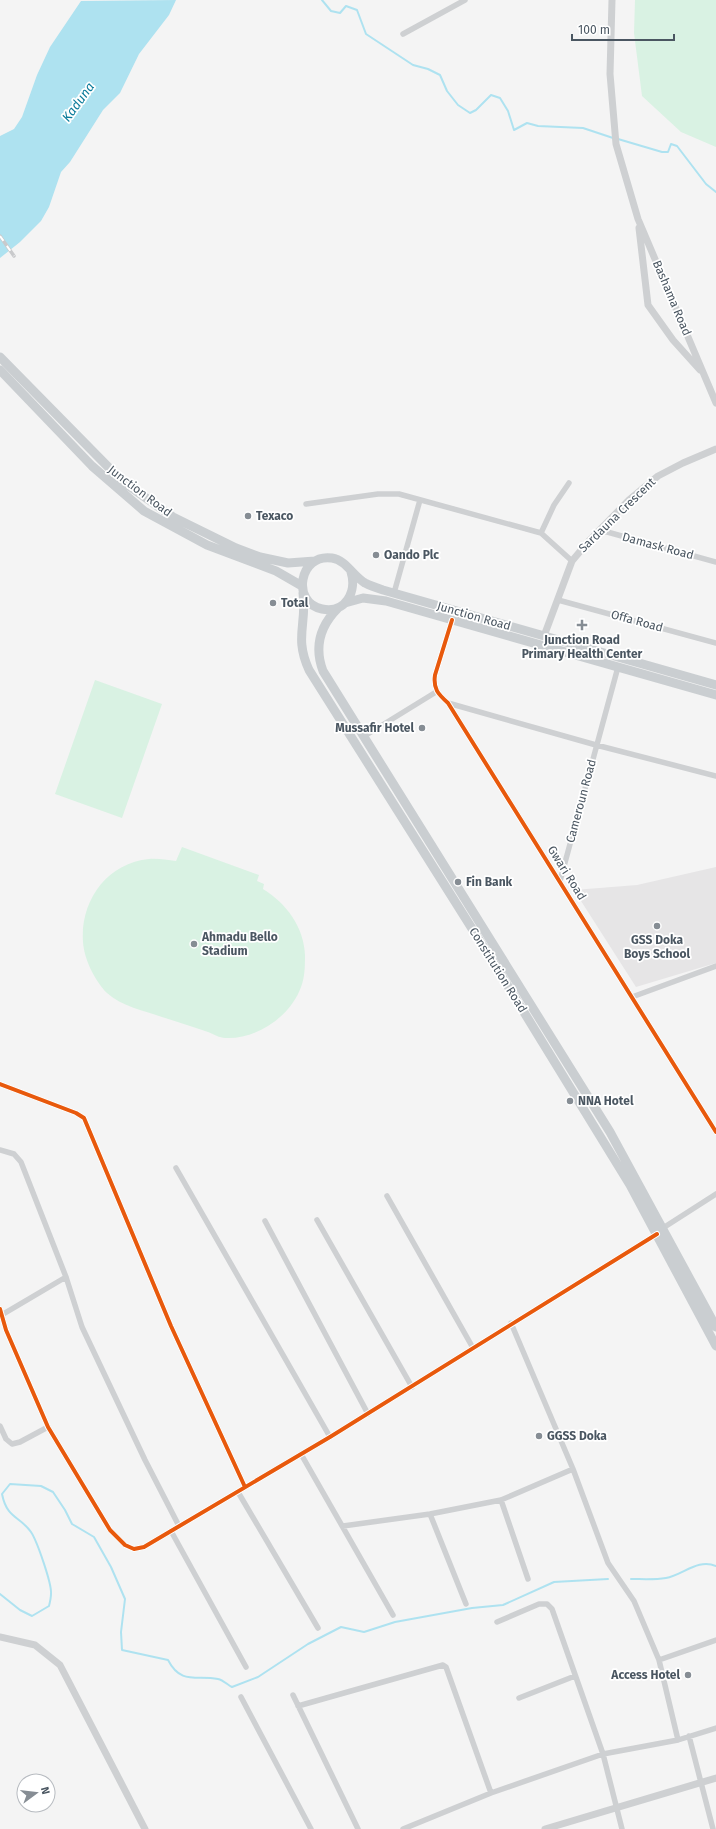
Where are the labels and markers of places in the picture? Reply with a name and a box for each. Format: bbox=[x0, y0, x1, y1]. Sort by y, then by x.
place label: Texaco bbox=[256, 509, 293, 523]
marker: Texaco bbox=[243, 511, 253, 521]
place label: Oando Plc bbox=[384, 548, 439, 562]
marker: Oando Plc bbox=[371, 550, 381, 560]
place label: Total bbox=[281, 596, 309, 610]
marker: Total bbox=[268, 598, 278, 608]
marker: Junction Road Primary Health Center bbox=[576, 619, 588, 631]
place label: Junction Road Primary Health Center bbox=[522, 633, 643, 661]
place label: Mussafir Hotel bbox=[335, 721, 414, 735]
marker: Mussafir Hotel bbox=[417, 723, 427, 733]
place label: Fin Bank bbox=[466, 875, 513, 889]
marker: Fin Bank bbox=[453, 877, 463, 887]
marker: GSS Doka Boys School bbox=[652, 921, 662, 931]
place label: Ahmadu Bello Stadium bbox=[201, 930, 278, 958]
place label: GSS Doka Boys School bbox=[624, 933, 691, 961]
marker: Ahmadu Bello Stadium bbox=[189, 939, 199, 949]
place label: NNA Hotel bbox=[578, 1094, 634, 1108]
marker: NNA Hotel bbox=[565, 1096, 575, 1106]
place label: GGSS Doka bbox=[547, 1429, 607, 1443]
marker: GGSS Doka bbox=[534, 1431, 544, 1441]
place label: Access Hotel bbox=[610, 1668, 680, 1682]
marker: Access Hotel bbox=[683, 1670, 693, 1680]

